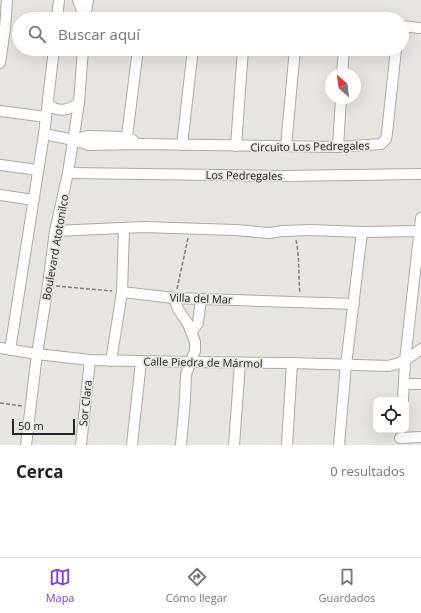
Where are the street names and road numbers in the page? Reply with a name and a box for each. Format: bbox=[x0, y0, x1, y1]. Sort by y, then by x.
street label: Circuito Los Pedregales bbox=[250, 137, 370, 155]
street label: Los Pedregales bbox=[205, 167, 283, 183]
street label: Boulevard Atotonilco bbox=[38, 192, 72, 301]
street label: Villa del Mar bbox=[169, 289, 233, 307]
street label: Calle Piedra de Mármol bbox=[143, 353, 263, 371]
street label: Sor Clara bbox=[75, 379, 95, 427]

